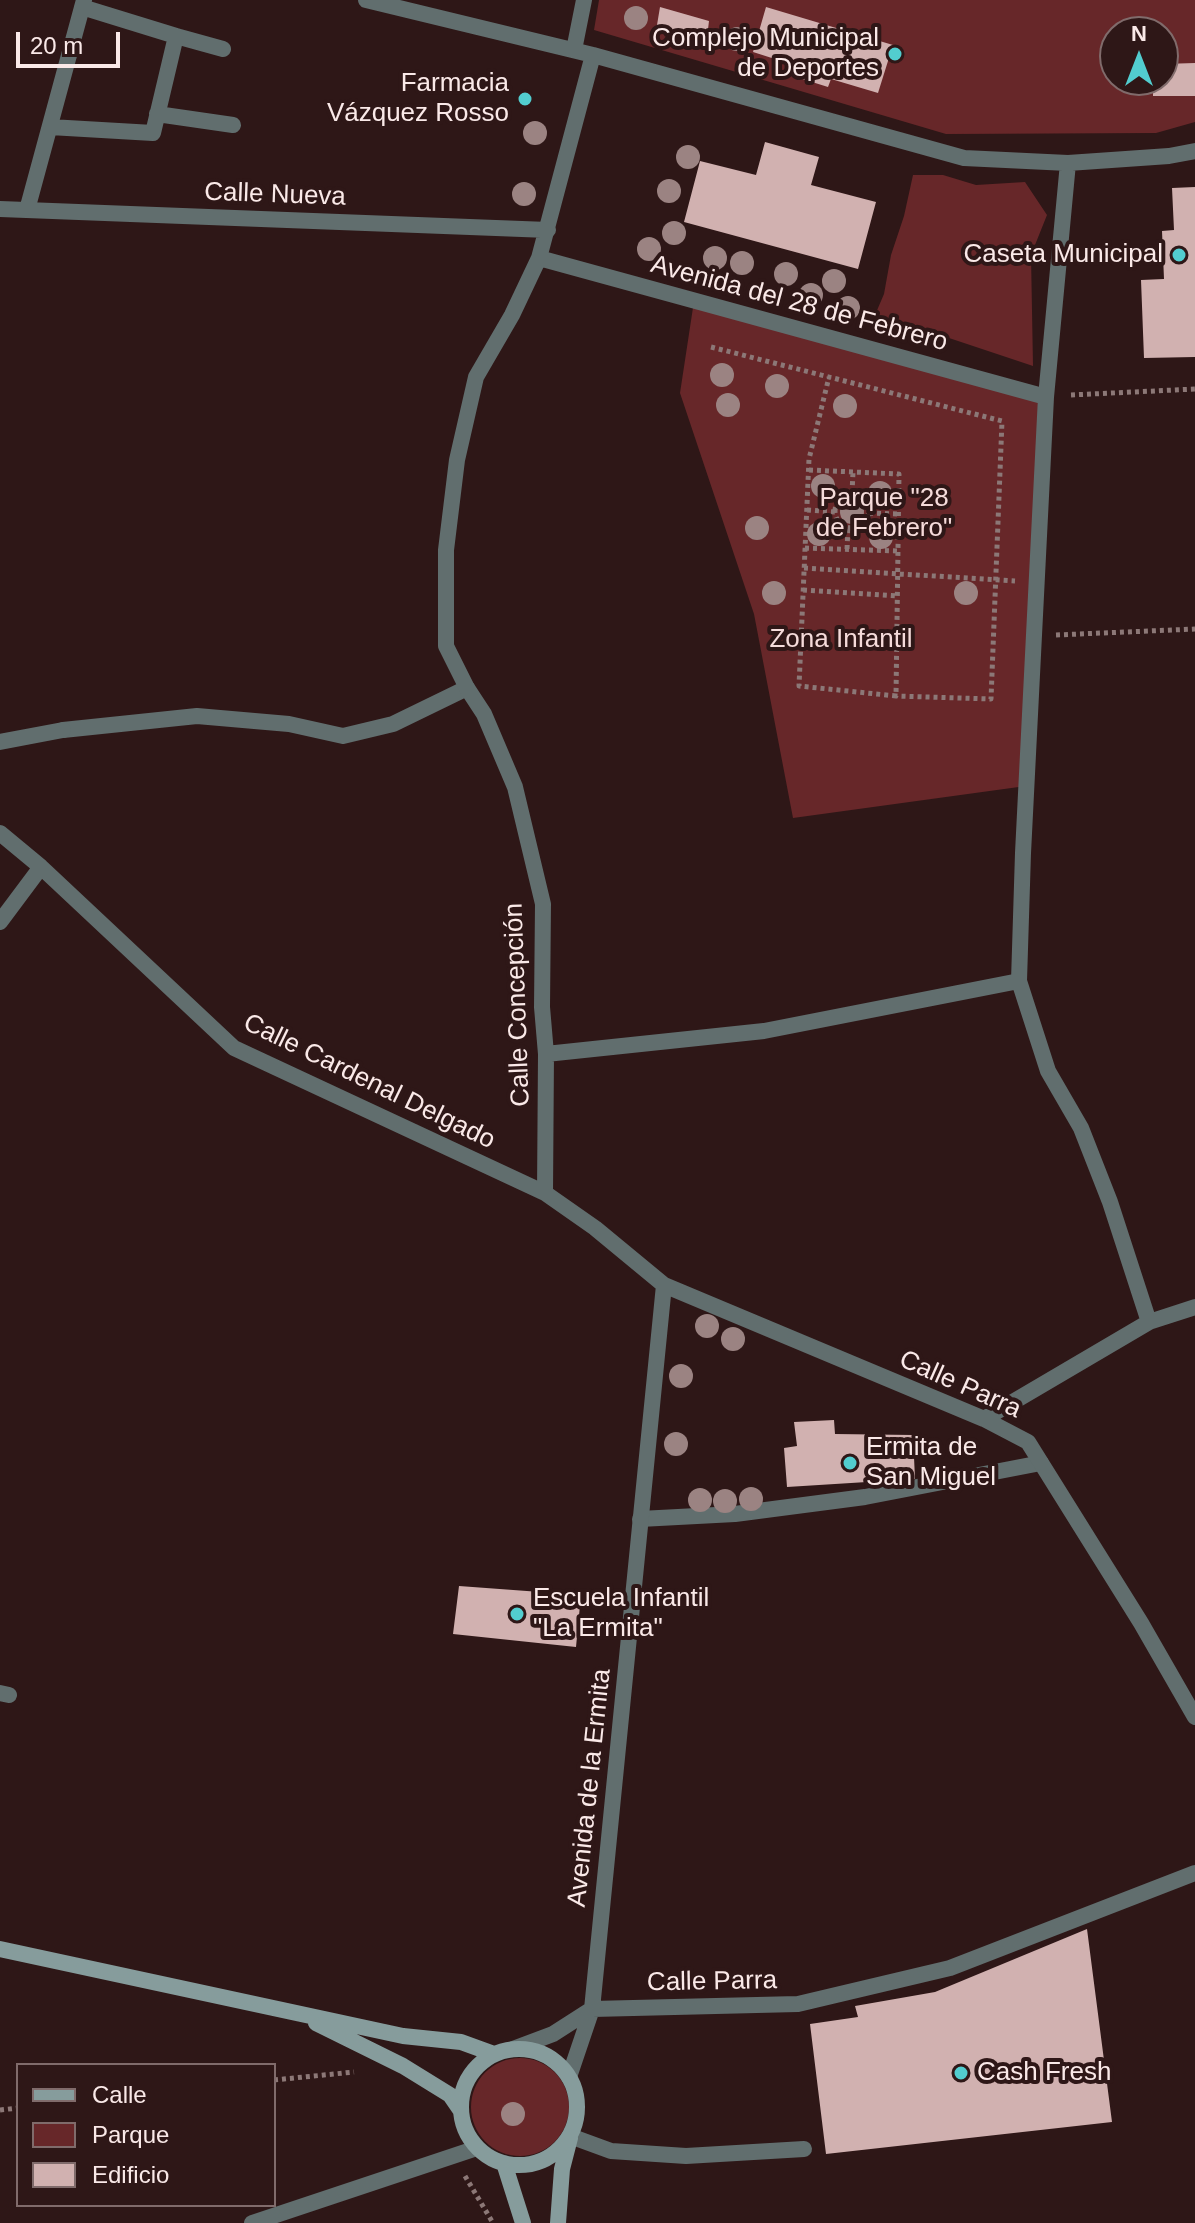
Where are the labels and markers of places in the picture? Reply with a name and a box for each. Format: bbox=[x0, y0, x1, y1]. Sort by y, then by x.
place label: Complejo Municipal de Deportes bbox=[652, 23, 879, 84]
marker: Complejo Municipal de Deportes bbox=[886, 45, 904, 63]
place label: Farmacia Vázquez Rosso bbox=[327, 68, 509, 130]
marker: Farmacia Vázquez Rosso bbox=[516, 90, 534, 108]
place label: Caseta Municipal bbox=[964, 239, 1163, 271]
marker: Caseta Municipal bbox=[1170, 246, 1188, 264]
place label: Ermita de San Miguel bbox=[866, 1432, 996, 1494]
marker: Ermita de San Miguel bbox=[841, 1454, 859, 1472]
place label: Escuela Infantil "La Ermita" bbox=[533, 1583, 709, 1644]
marker: Escuela Infantil "La Ermita" bbox=[508, 1605, 526, 1623]
place label: Cash Fresh bbox=[977, 2057, 1111, 2089]
marker: Cash Fresh bbox=[952, 2064, 970, 2082]

